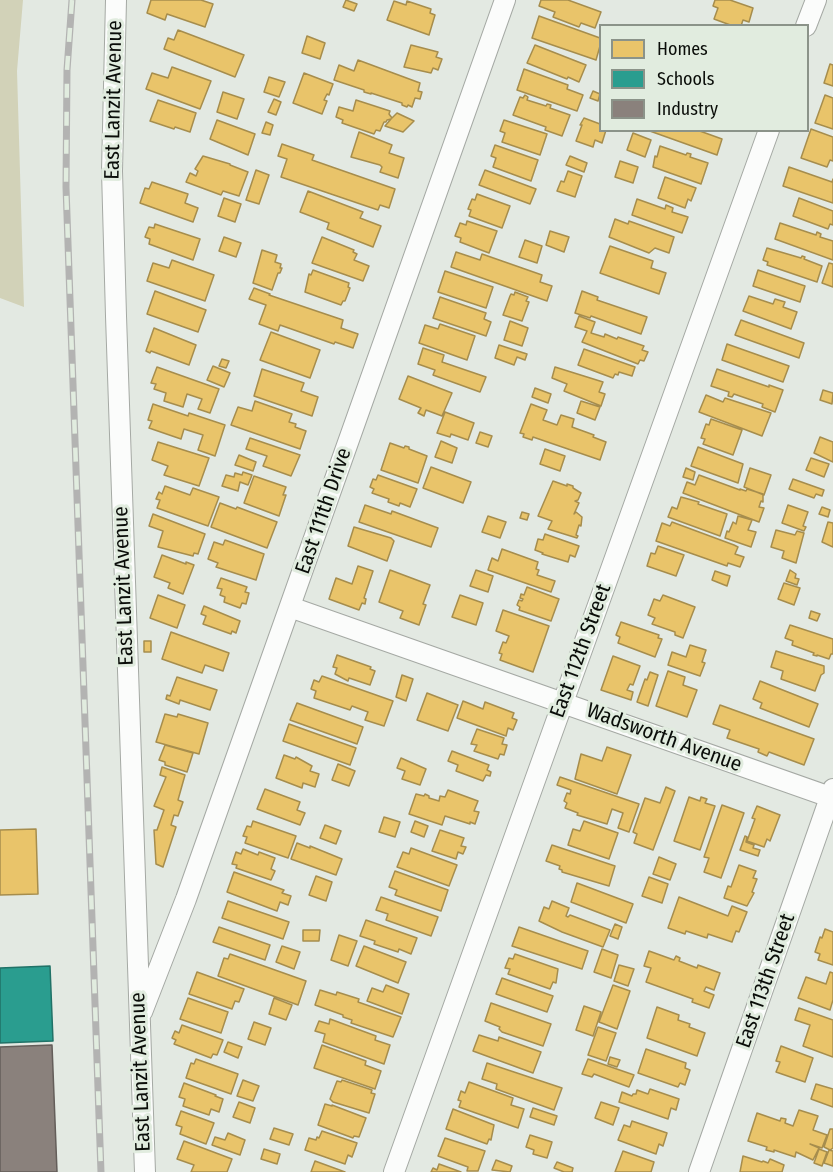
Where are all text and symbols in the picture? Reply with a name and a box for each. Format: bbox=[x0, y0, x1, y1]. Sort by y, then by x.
street label: East Lanzit Avenue bbox=[100, 20, 128, 180]
legend bbox=[599, 24, 809, 132]
text: Homes bbox=[657, 38, 708, 60]
text: Schools bbox=[657, 68, 715, 90]
text: Industry bbox=[657, 98, 718, 120]
street label: East 111th Drive bbox=[291, 445, 357, 577]
street label: East Lanzit Avenue bbox=[109, 506, 139, 666]
street label: East 112th Street bbox=[545, 581, 617, 721]
street label: Wadsworth Avenue bbox=[583, 698, 745, 778]
street label: East 113th Street bbox=[731, 910, 801, 1052]
street label: East Lanzit Avenue bbox=[126, 992, 156, 1152]

